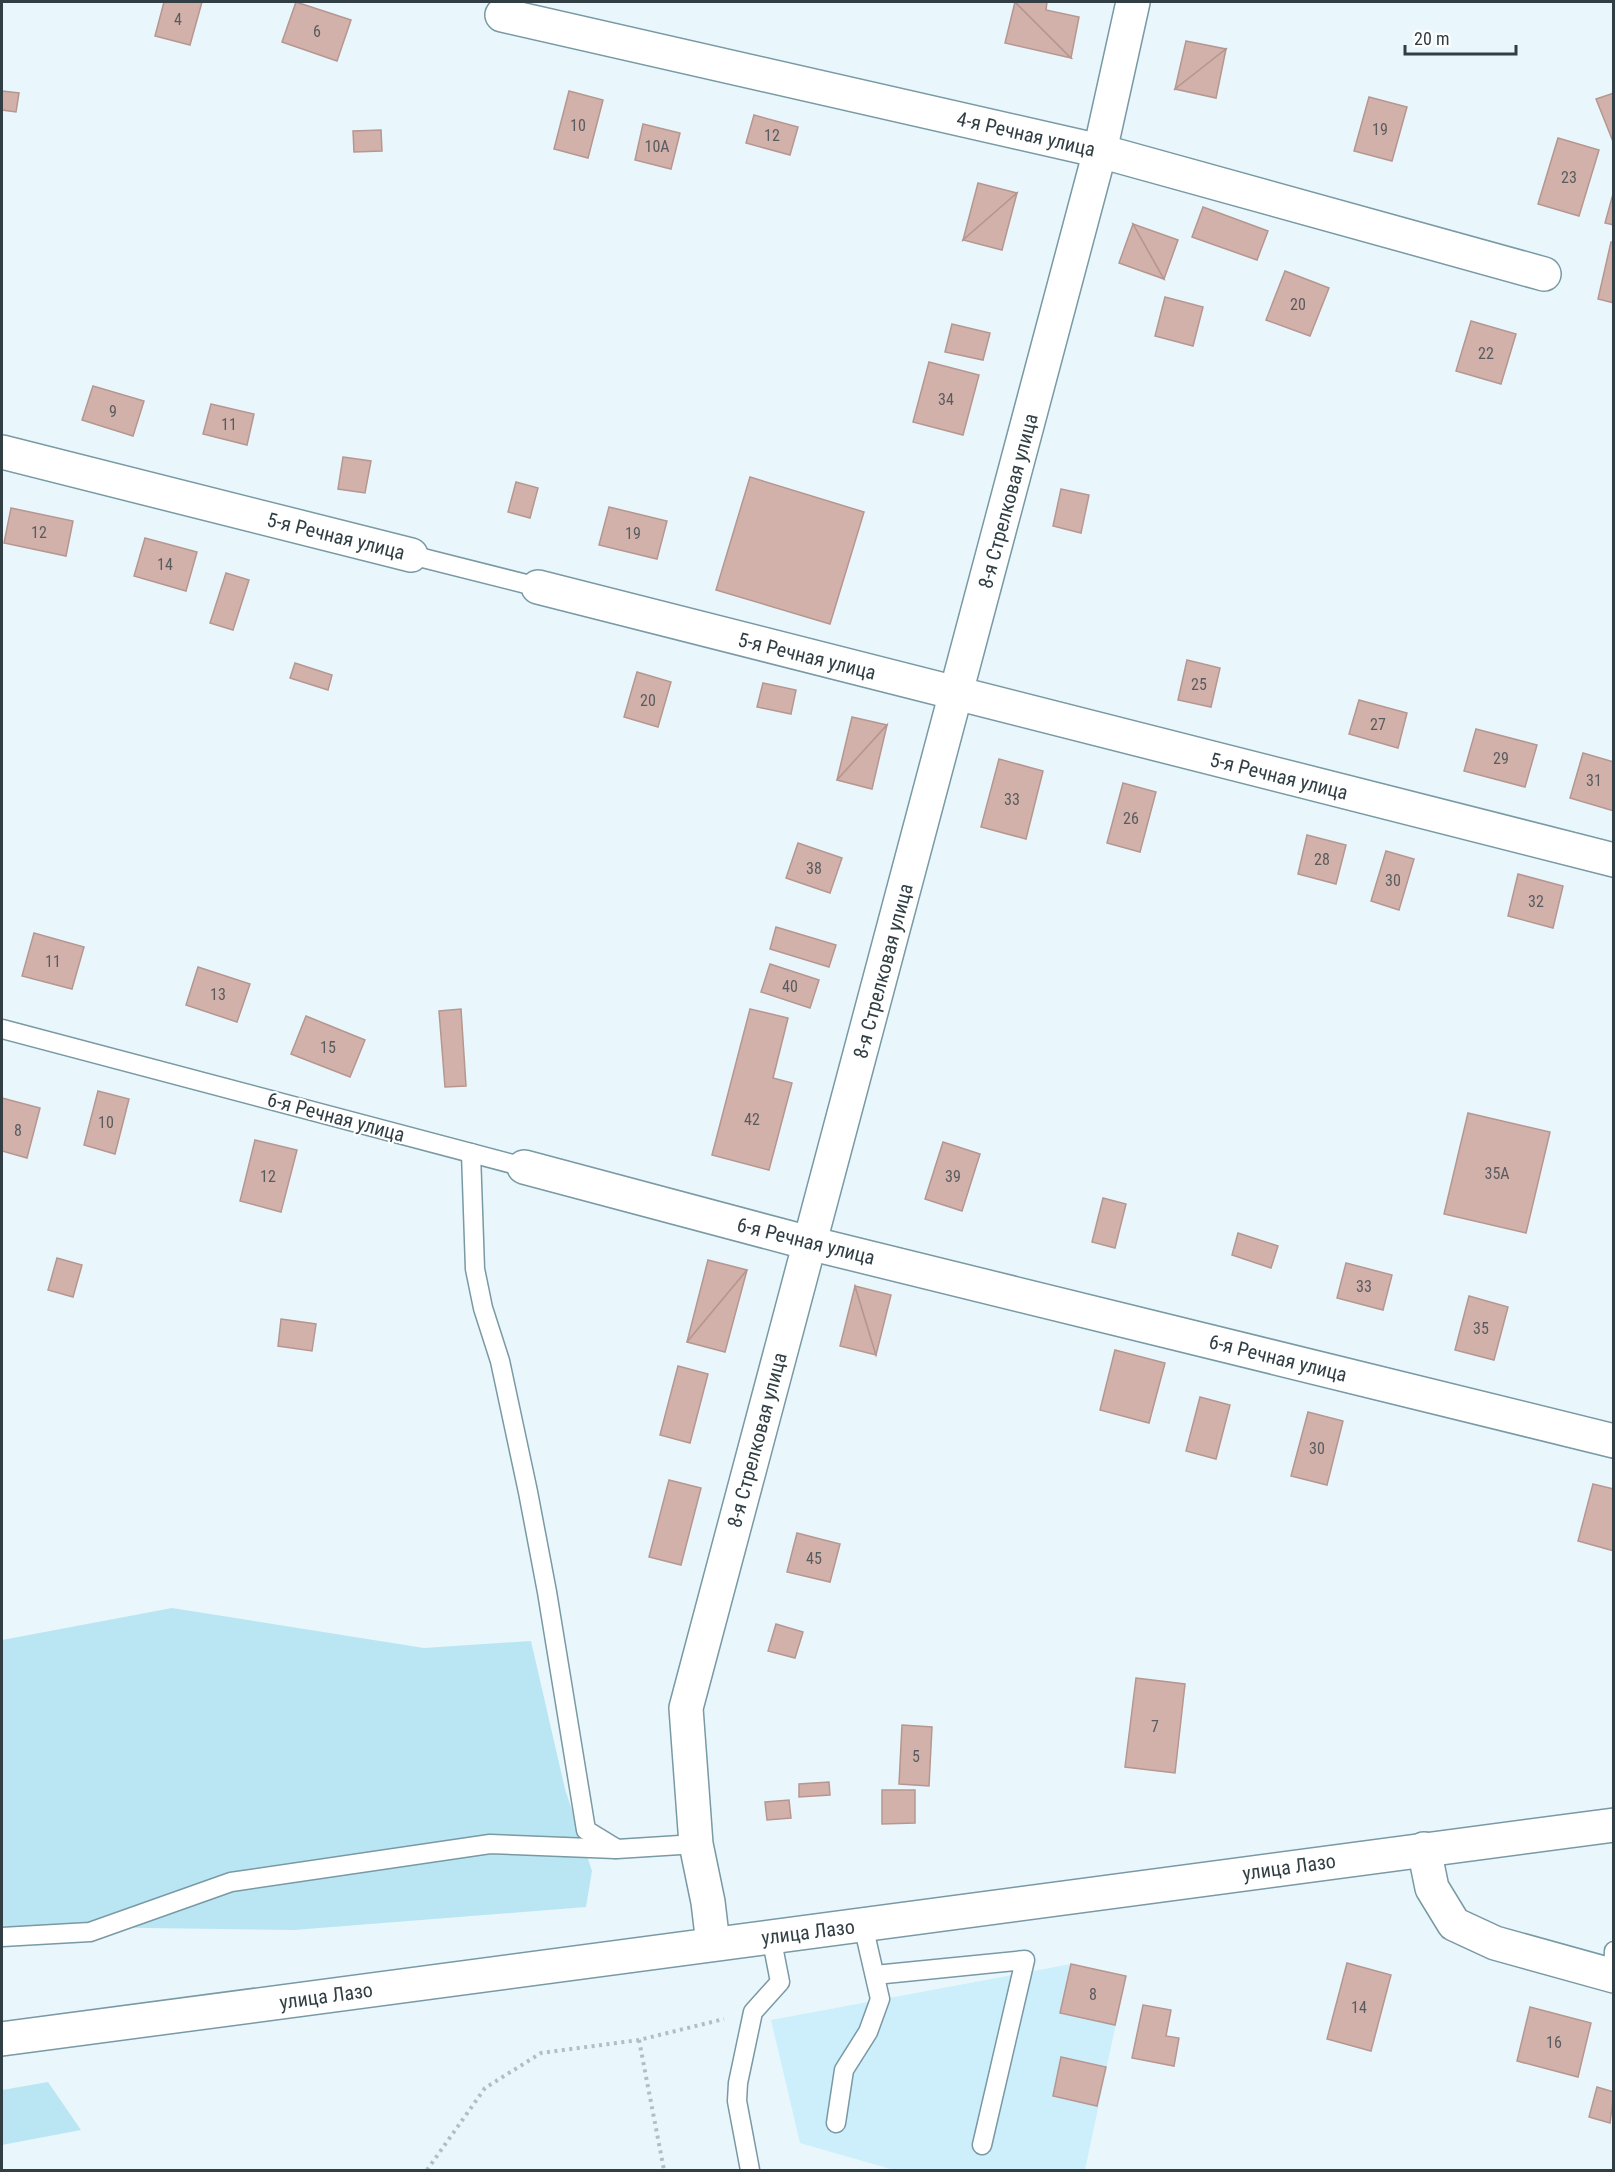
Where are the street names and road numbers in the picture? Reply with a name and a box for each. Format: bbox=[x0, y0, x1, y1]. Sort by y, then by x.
street label: 4-я Речная улица bbox=[954, 106, 1098, 162]
street label: 8-я Стрелковая улица bbox=[973, 411, 1043, 591]
street label: 5-я Речная улица bbox=[265, 507, 407, 565]
street label: 5-я Речная улица bbox=[736, 627, 878, 685]
street label: 5-я Речная улица bbox=[1208, 747, 1350, 805]
street label: 8-я Стрелковая улица bbox=[848, 881, 918, 1061]
street label: 6-я Речная улица bbox=[265, 1087, 407, 1147]
street label: 6-я Речная улица bbox=[735, 1212, 877, 1270]
street label: 6-я Речная улица bbox=[1207, 1329, 1349, 1387]
street label: 8-я Стрелковая улица bbox=[722, 1350, 792, 1530]
street label: улица Лазо bbox=[1241, 1849, 1337, 1885]
street label: улица Лазо bbox=[760, 1914, 856, 1950]
street label: улица Лазо bbox=[278, 1978, 374, 2014]

